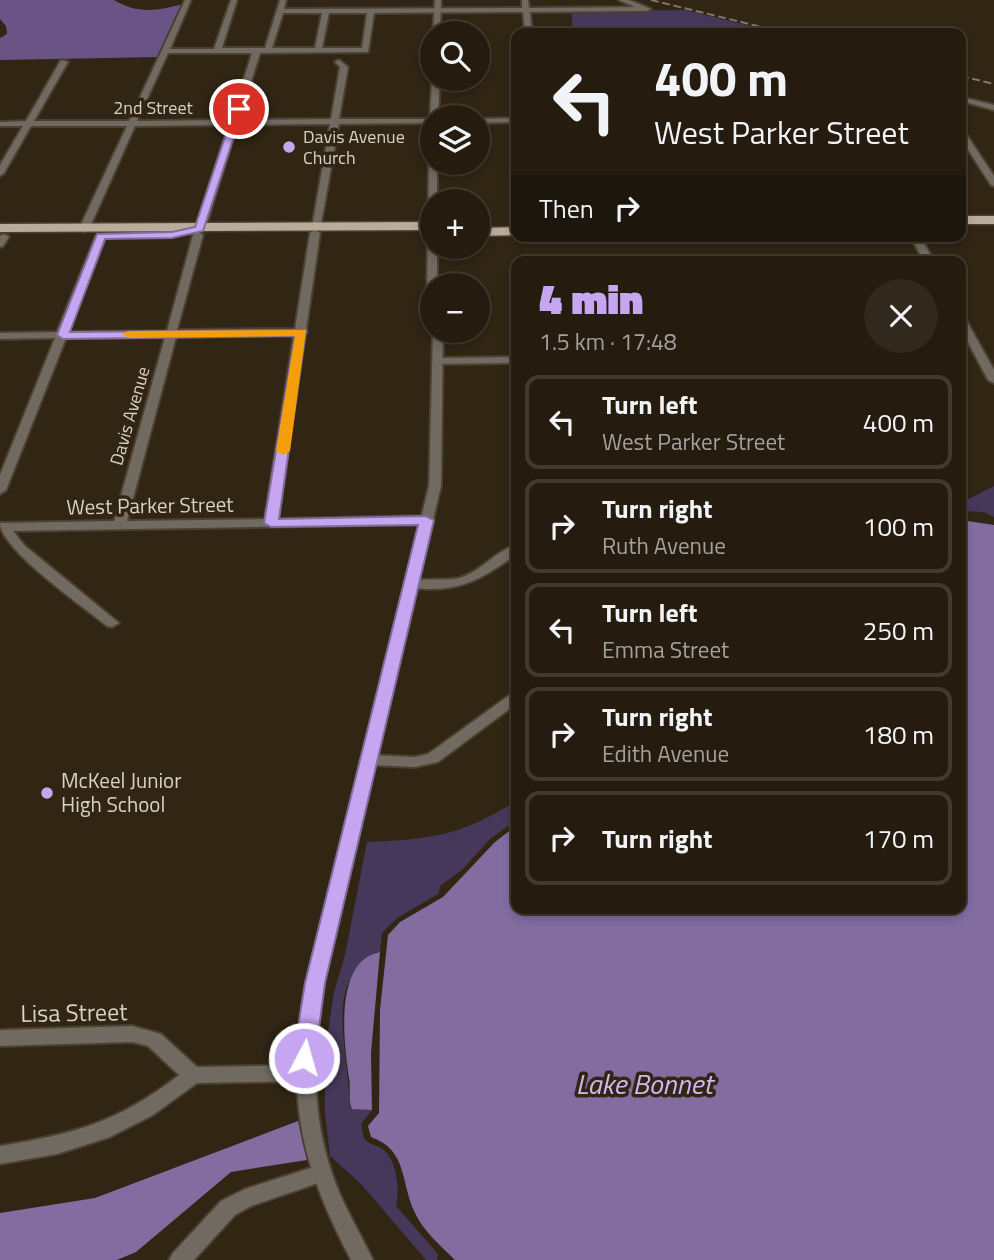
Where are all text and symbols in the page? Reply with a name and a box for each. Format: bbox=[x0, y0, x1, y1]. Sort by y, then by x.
map controls bbox=[420, 21, 490, 343]
button: search bbox=[420, 21, 490, 91]
text: 400 m bbox=[654, 40, 788, 115]
icon: left bbox=[539, 56, 630, 147]
pin bbox=[209, 79, 269, 139]
icon: arrive bbox=[220, 90, 258, 128]
street label: 2nd Street bbox=[113, 94, 193, 121]
button: layers bbox=[420, 105, 490, 175]
text: West Parker Street bbox=[654, 108, 909, 156]
place label: Davis Avenue Church bbox=[303, 123, 405, 171]
marker: Davis Avenue Church bbox=[281, 139, 297, 155]
button: + bbox=[420, 189, 490, 259]
text: Then bbox=[539, 189, 594, 228]
icon: right bbox=[608, 189, 646, 227]
text: 4 min bbox=[539, 266, 643, 330]
button: − bbox=[420, 273, 490, 343]
button: close bbox=[864, 279, 938, 353]
text: 1.5 km · 17:48 bbox=[539, 324, 677, 359]
street label: Davis Avenue bbox=[103, 363, 157, 469]
text: Turn left bbox=[602, 385, 697, 424]
icon: left bbox=[543, 403, 581, 441]
text: 400 m bbox=[863, 403, 934, 442]
text: West Parker Street bbox=[602, 424, 785, 459]
street label: West Parker Street bbox=[66, 488, 234, 522]
text: Turn right bbox=[602, 489, 713, 528]
icon: right bbox=[543, 507, 581, 545]
text: 100 m bbox=[863, 507, 934, 546]
text: Ruth Avenue bbox=[602, 528, 726, 563]
text: Turn left bbox=[602, 593, 697, 632]
icon: left bbox=[543, 611, 581, 649]
text: 250 m bbox=[863, 611, 934, 650]
text: Emma Street bbox=[602, 632, 729, 667]
text: Turn right bbox=[602, 697, 713, 736]
icon: right bbox=[543, 715, 581, 753]
text: 180 m bbox=[863, 715, 934, 754]
text: Edith Avenue bbox=[602, 736, 729, 771]
place label: McKeel Junior High School bbox=[61, 764, 181, 820]
marker: McKeel Junior High School bbox=[39, 785, 55, 801]
icon: right bbox=[543, 819, 581, 857]
text: Turn right bbox=[602, 819, 713, 858]
text: 170 m bbox=[863, 819, 934, 858]
street label: Lisa Street bbox=[20, 993, 128, 1031]
position arrow bbox=[267, 1021, 341, 1095]
water label: Lake Bonnet bbox=[576, 1062, 715, 1105]

